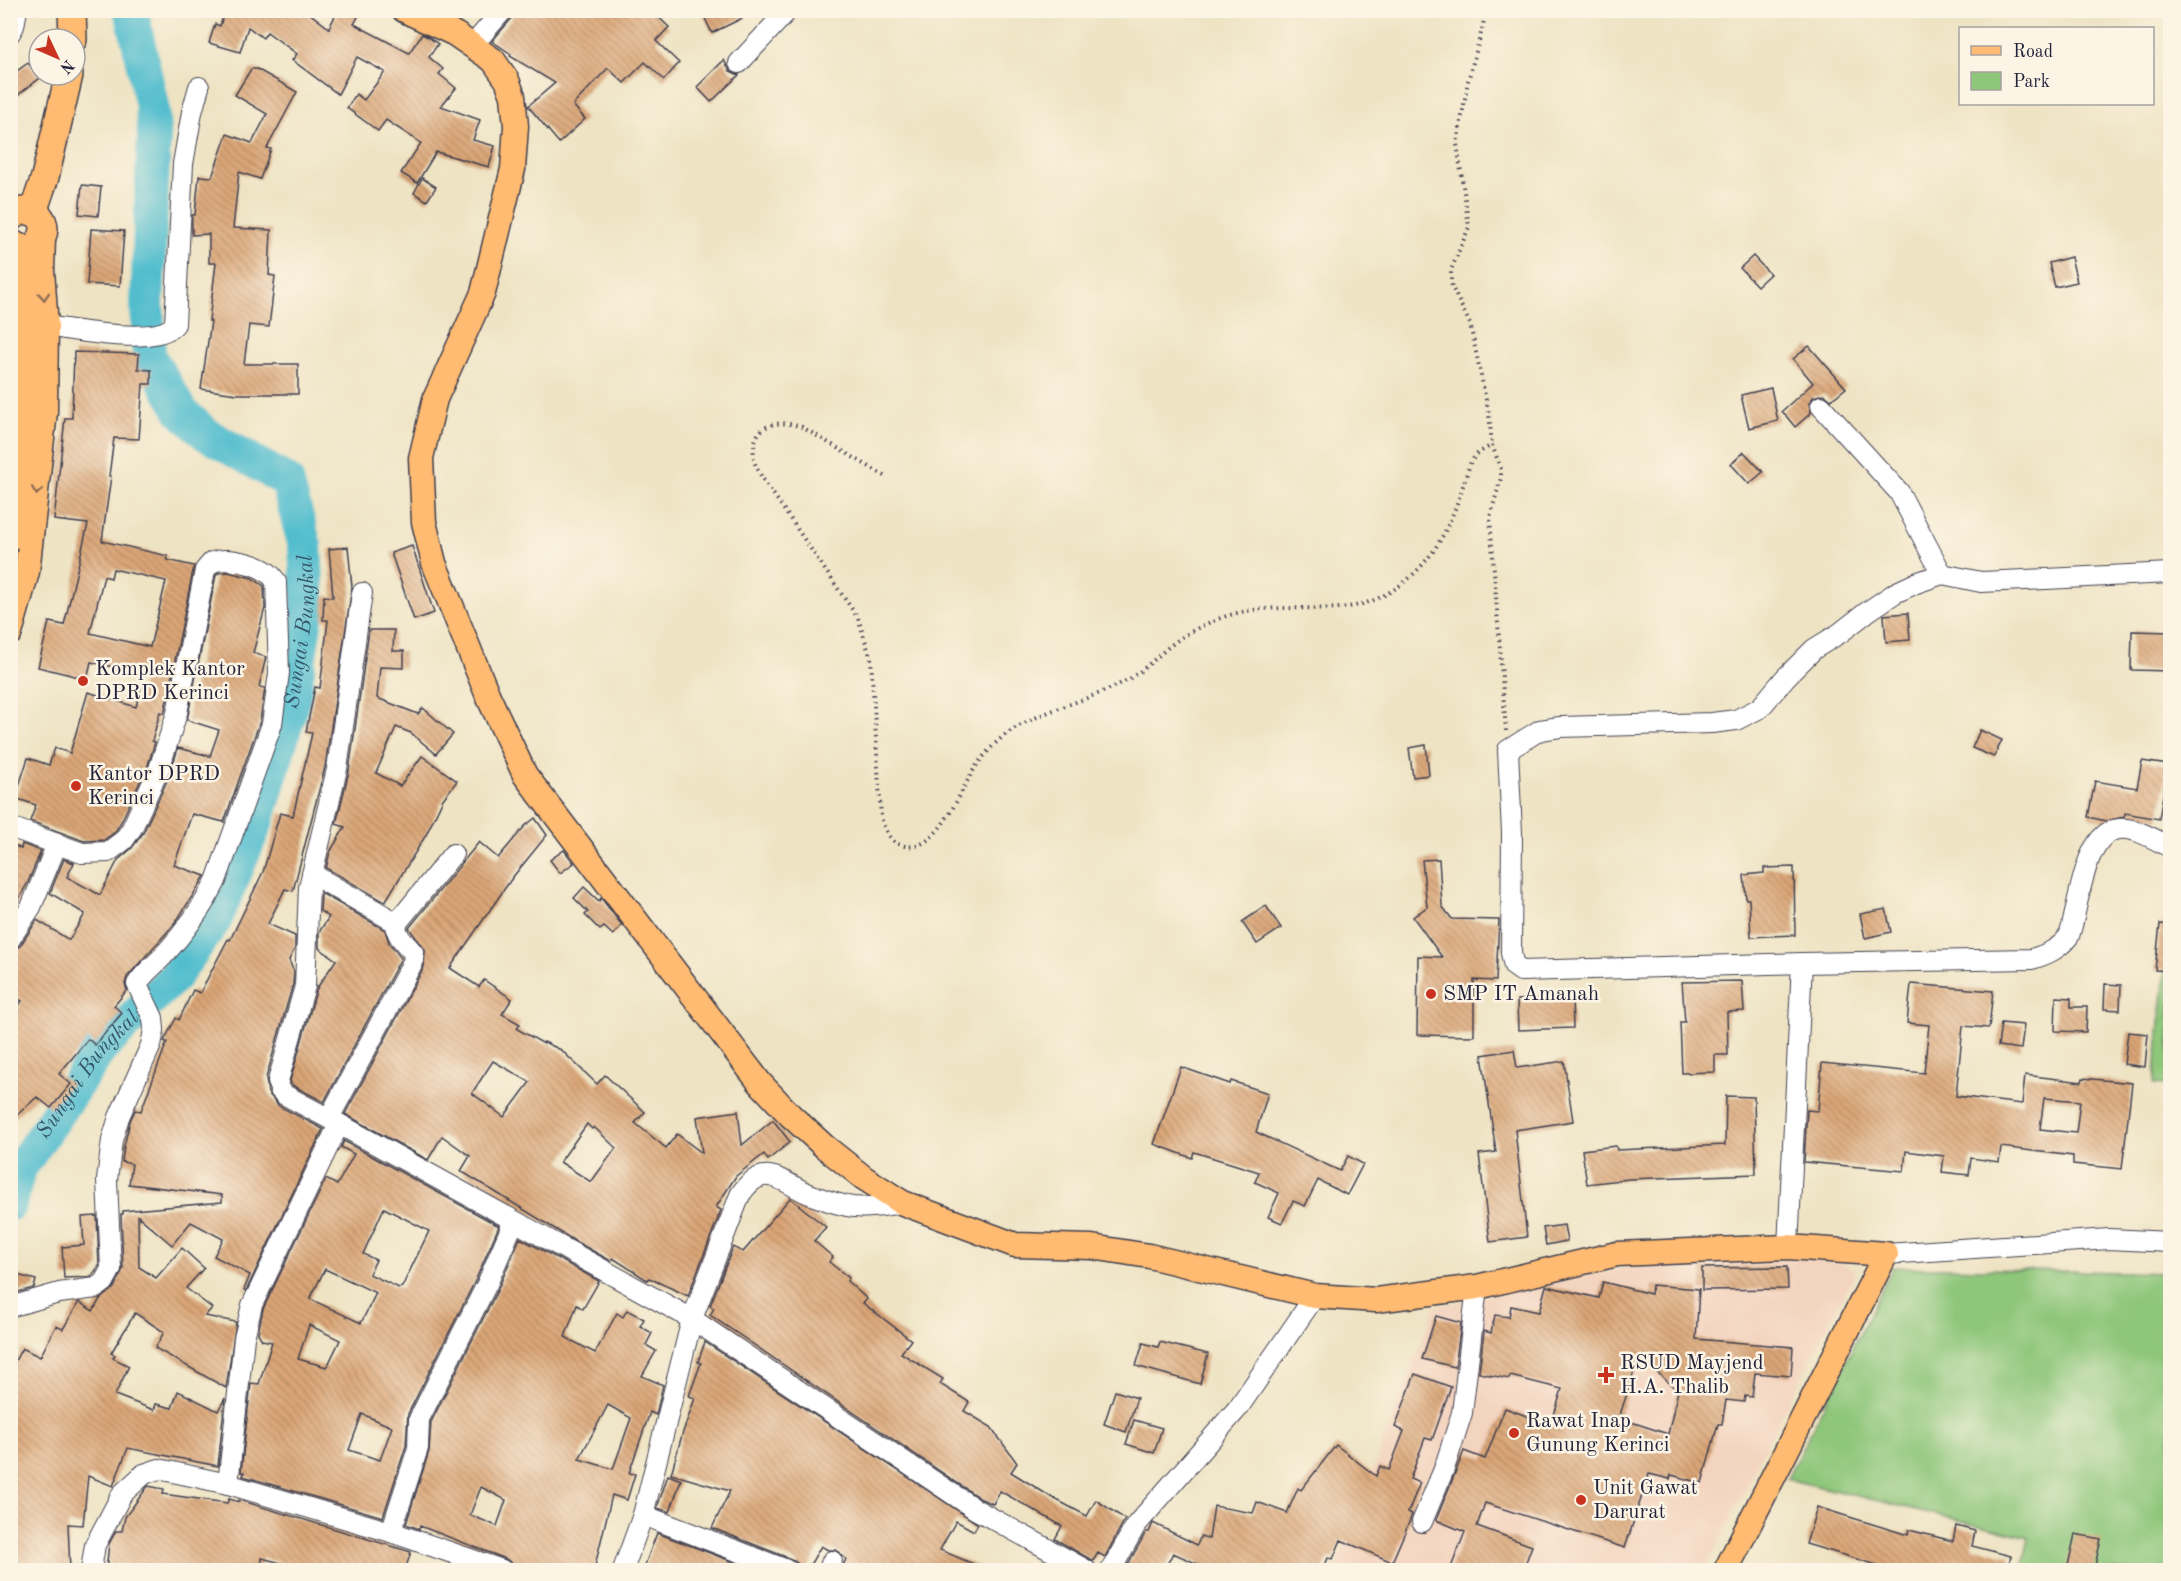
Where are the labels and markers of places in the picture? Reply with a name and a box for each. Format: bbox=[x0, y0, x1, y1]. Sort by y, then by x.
place label: Komplek Kantor DPRD Kerinci bbox=[95, 659, 245, 704]
marker: Komplek Kantor DPRD Kerinci bbox=[76, 674, 90, 688]
place label: Kantor DPRD Kerinci bbox=[88, 764, 220, 809]
marker: Kantor DPRD Kerinci bbox=[69, 779, 83, 793]
place label: SMP IT Amanah bbox=[1443, 984, 1599, 1005]
marker: SMP IT Amanah bbox=[1424, 987, 1438, 1001]
place label: RSUD Mayjend H.A. Thalib bbox=[1620, 1353, 1764, 1398]
marker: RSUD Mayjend H.A. Thalib bbox=[1597, 1366, 1615, 1384]
place label: Rawat Inap Gunung Kerinci bbox=[1526, 1411, 1669, 1456]
marker: Rawat Inap Gunung Kerinci bbox=[1507, 1426, 1521, 1440]
place label: Unit Gawat Darurat bbox=[1593, 1478, 1698, 1523]
marker: Unit Gawat Darurat bbox=[1574, 1493, 1588, 1507]

